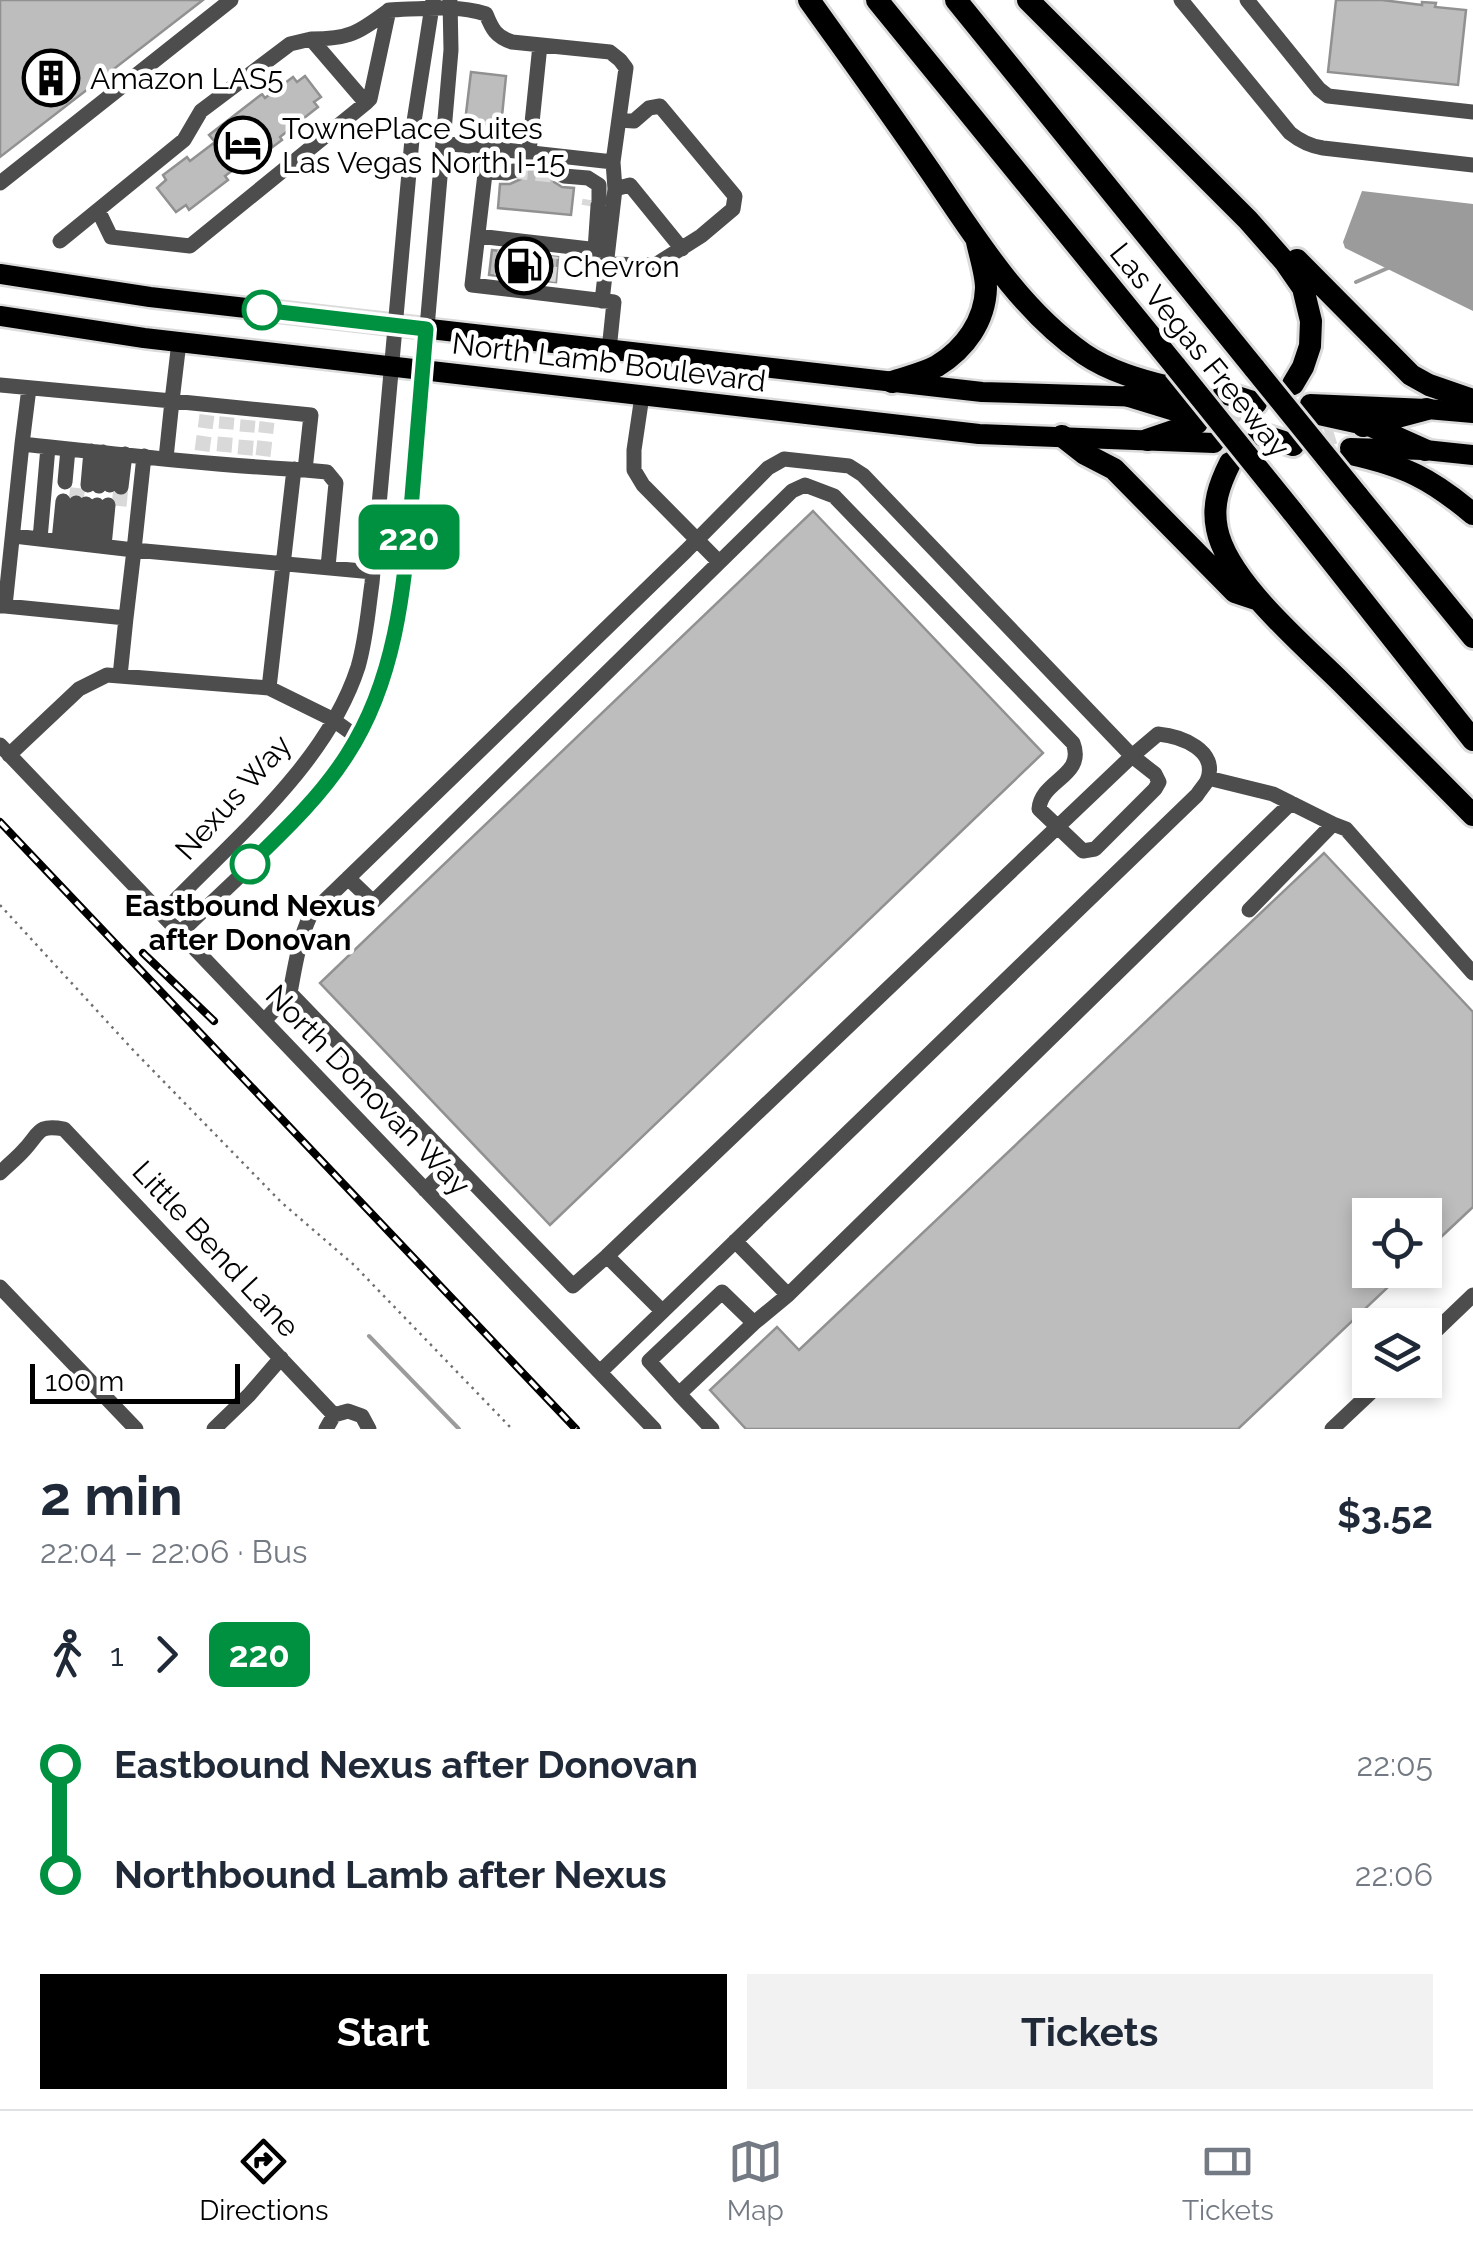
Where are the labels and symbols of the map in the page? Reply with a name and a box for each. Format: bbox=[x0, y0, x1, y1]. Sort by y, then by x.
building icon: Amazon LAS5 bbox=[21, 48, 81, 108]
place label: Amazon LAS5 bbox=[90, 61, 284, 96]
place label: TownePlace Suites Las Vegas North I-15 bbox=[282, 111, 566, 180]
hotel icon: TownePlace Suites Las Vegas North I-15 bbox=[213, 115, 273, 175]
fuel station icon: Chevron bbox=[494, 236, 554, 296]
street label: Las Vegas Freeway bbox=[1103, 236, 1297, 464]
place label: Chevron bbox=[563, 249, 680, 284]
unlabelled marker bbox=[243, 291, 281, 329]
street label: North Lamb Boulevard bbox=[450, 325, 768, 399]
line badge: 220 bbox=[352, 504, 466, 570]
street label: Nexus Way bbox=[168, 727, 298, 867]
marker: Eastbound Nexus after Donovan bbox=[231, 845, 269, 883]
place label: Eastbound Nexus after Donovan bbox=[124, 888, 376, 957]
street label: North Donovan Way bbox=[259, 978, 477, 1202]
street label: Little Bend Lane bbox=[125, 1154, 307, 1344]
scale bar bbox=[30, 1359, 240, 1404]

